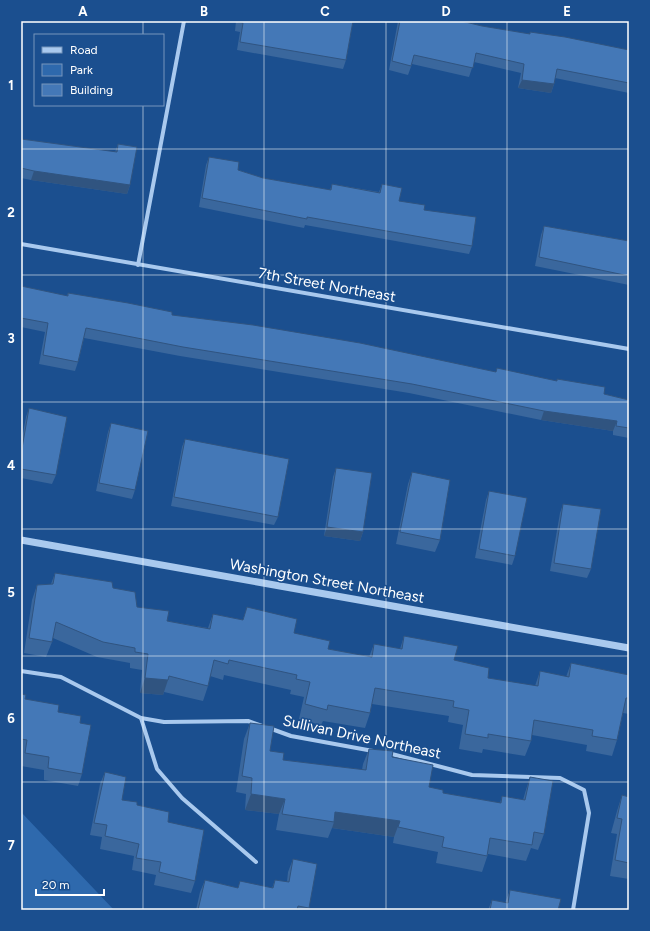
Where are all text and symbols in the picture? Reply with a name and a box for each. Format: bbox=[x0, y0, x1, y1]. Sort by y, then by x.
text: A bbox=[78, 4, 88, 19]
text: B bbox=[200, 4, 208, 19]
text: C bbox=[320, 4, 330, 19]
text: D bbox=[441, 4, 451, 19]
text: E bbox=[563, 4, 571, 19]
legend bbox=[34, 34, 164, 106]
text: Road bbox=[70, 43, 98, 57]
text: Park bbox=[70, 63, 93, 77]
text: 1 bbox=[8, 78, 14, 93]
text: Building bbox=[70, 83, 113, 97]
text: 2 bbox=[7, 205, 15, 220]
street label: 7th Street Northeast bbox=[257, 264, 398, 306]
text: 3 bbox=[7, 331, 15, 346]
text: 4 bbox=[7, 458, 15, 473]
street label: Washington Street Northeast bbox=[228, 555, 426, 607]
text: 5 bbox=[7, 585, 15, 600]
text: 6 bbox=[7, 711, 15, 726]
street label: Sullivan Drive Northeast bbox=[281, 711, 443, 763]
text: 7 bbox=[7, 838, 15, 853]
scale bar bbox=[36, 871, 104, 897]
text: 20 m bbox=[42, 878, 70, 892]

